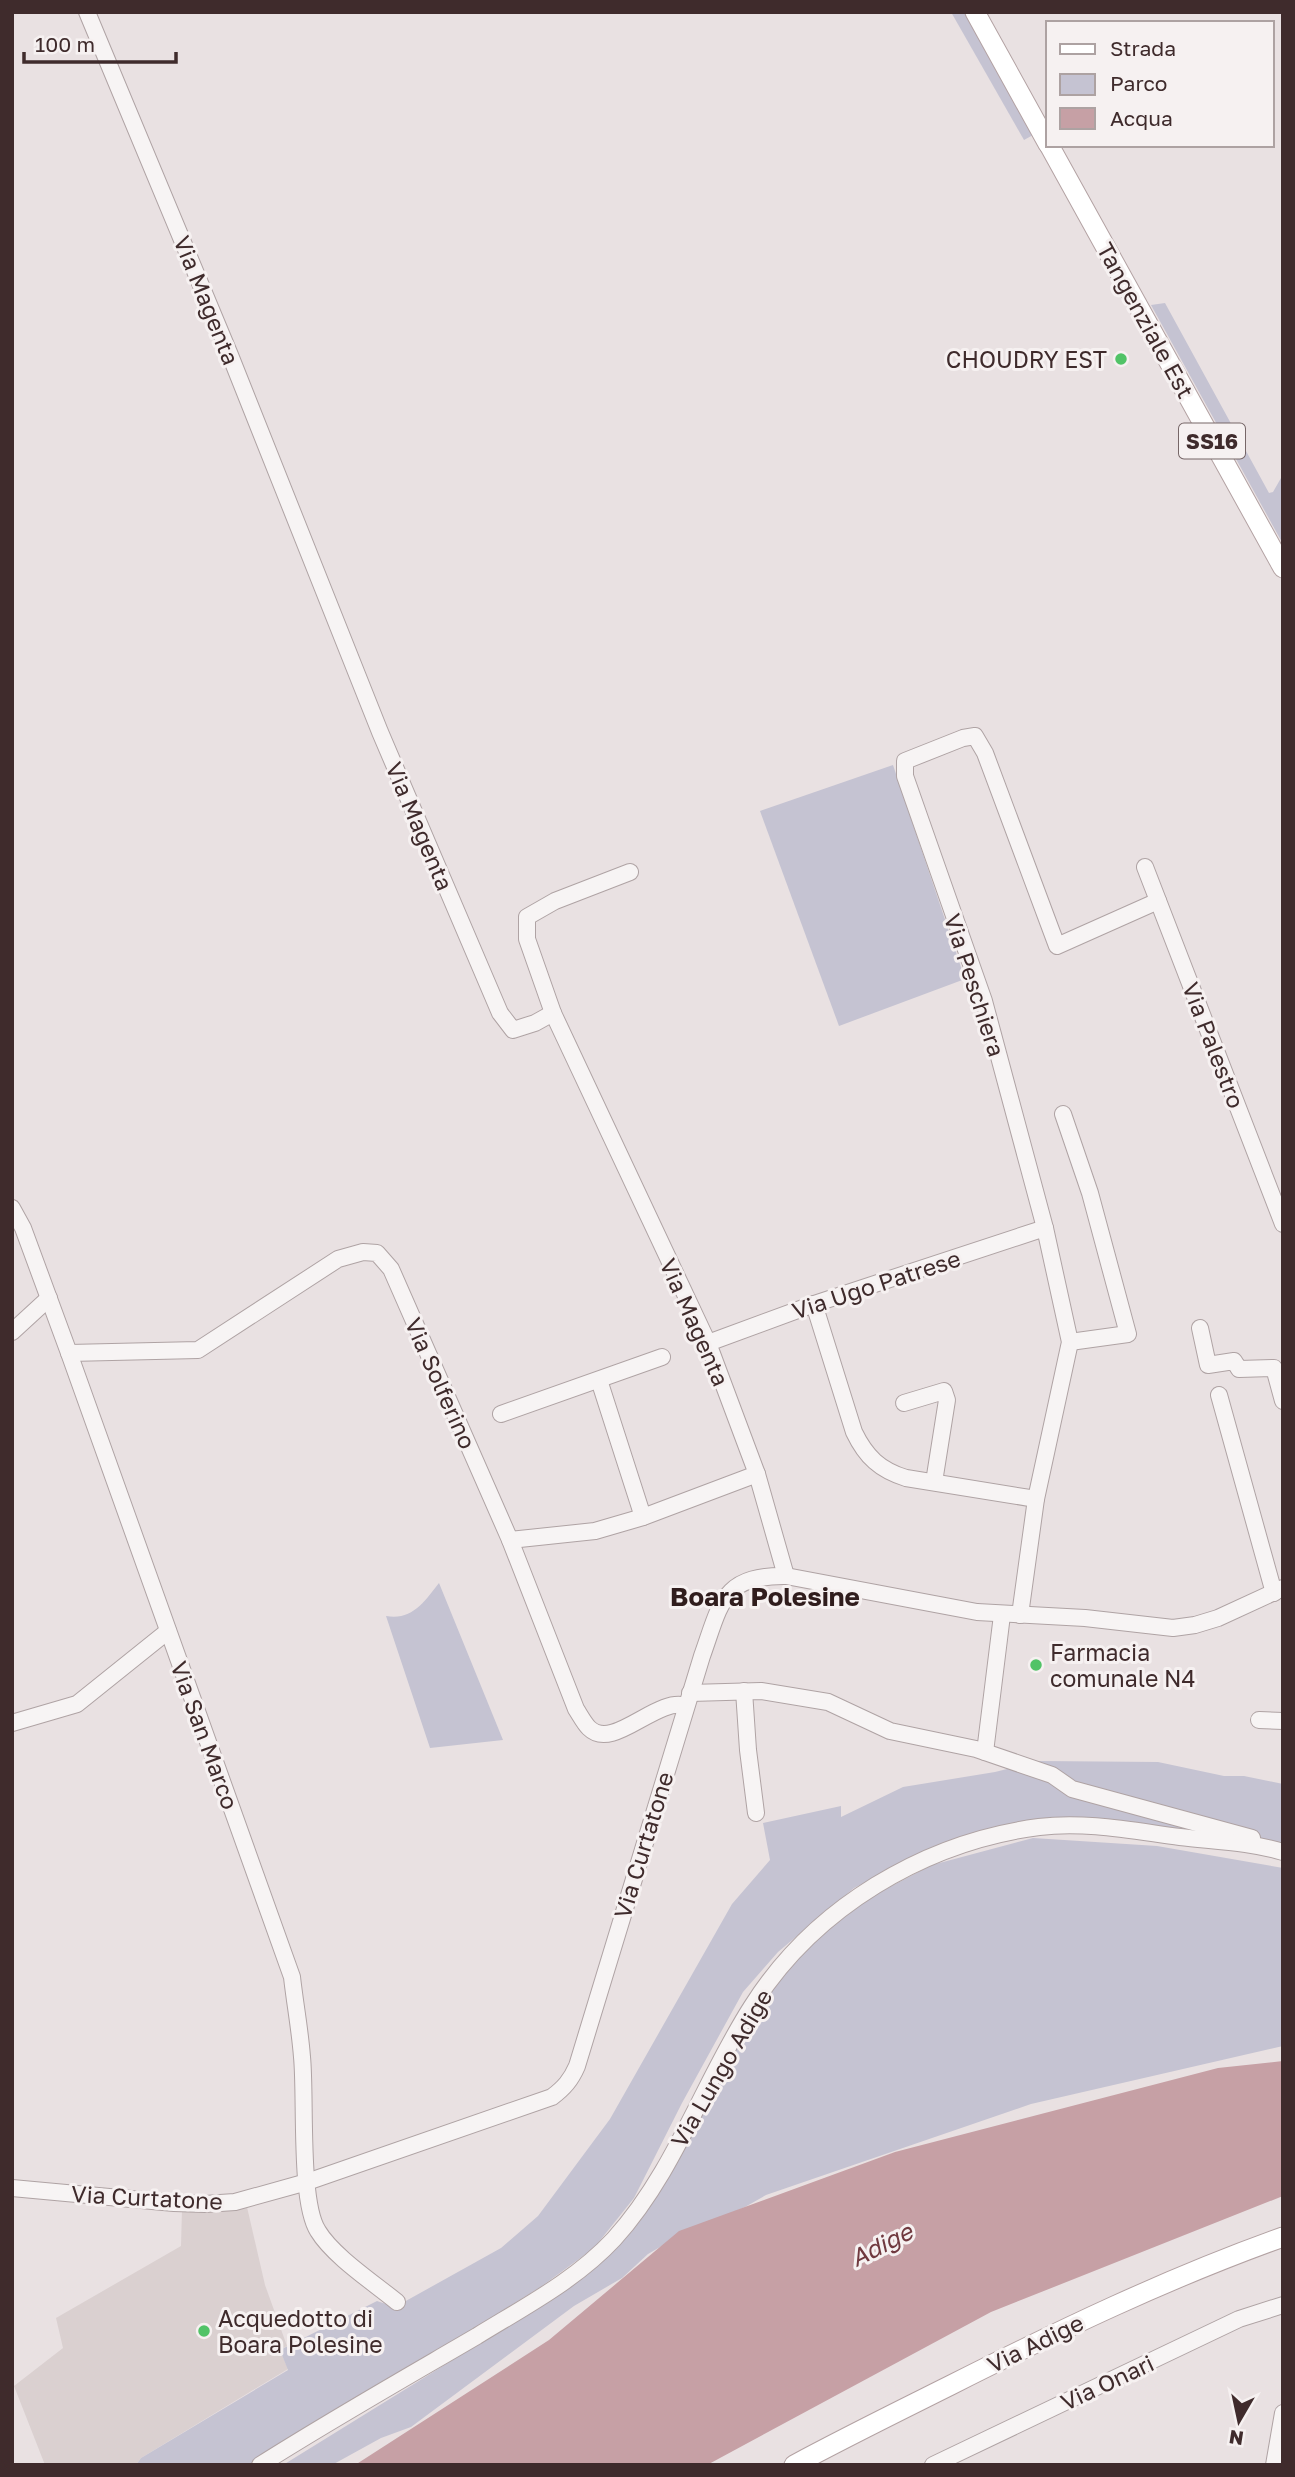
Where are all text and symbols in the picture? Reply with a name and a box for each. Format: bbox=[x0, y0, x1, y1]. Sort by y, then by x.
scale bar bbox=[24, 21, 177, 65]
legend bbox=[1046, 21, 1274, 147]
text: 100 m bbox=[35, 31, 95, 57]
text: Strada bbox=[1110, 35, 1176, 61]
text: Parco bbox=[1110, 70, 1167, 96]
text: Acqua bbox=[1110, 105, 1173, 131]
street label: Via Magenta bbox=[168, 231, 246, 369]
street label: Tangenziale Est bbox=[1092, 237, 1200, 403]
place label: CHOUDRY EST bbox=[946, 345, 1107, 373]
marker: CHOUDRY EST bbox=[1113, 351, 1129, 367]
road number: SS16 bbox=[1179, 424, 1245, 458]
street label: Via Magenta bbox=[380, 758, 460, 894]
street label: Via Peschiera bbox=[939, 910, 1011, 1060]
street label: Via Palestro bbox=[1177, 978, 1251, 1112]
street label: Via Ugo Patrese bbox=[788, 1244, 964, 1324]
street label: Via Magenta bbox=[654, 1254, 736, 1390]
street label: Via Solferino bbox=[400, 1313, 482, 1453]
district label: Boara Polesine bbox=[670, 1581, 860, 1612]
place label: Farmacia comunale N4 bbox=[1050, 1638, 1195, 1692]
street label: Via San Marco bbox=[165, 1657, 245, 1813]
marker: Farmacia comunale N4 bbox=[1028, 1657, 1044, 1673]
street label: Via Curtatone bbox=[607, 1768, 679, 1922]
street label: Via Lungo Adige bbox=[664, 1984, 778, 2152]
street label: Via Curtatone bbox=[70, 2179, 224, 2215]
water label: Adige bbox=[845, 2215, 919, 2273]
place label: Acquedotto di Boara Polesine bbox=[218, 2304, 383, 2358]
street label: Via Adige bbox=[982, 2308, 1088, 2378]
marker: Acquedotto di Boara Polesine bbox=[196, 2323, 212, 2339]
street label: Via Onari bbox=[1056, 2348, 1158, 2416]
north arrow bbox=[1204, 2386, 1274, 2456]
text: N bbox=[1227, 2426, 1245, 2451]

